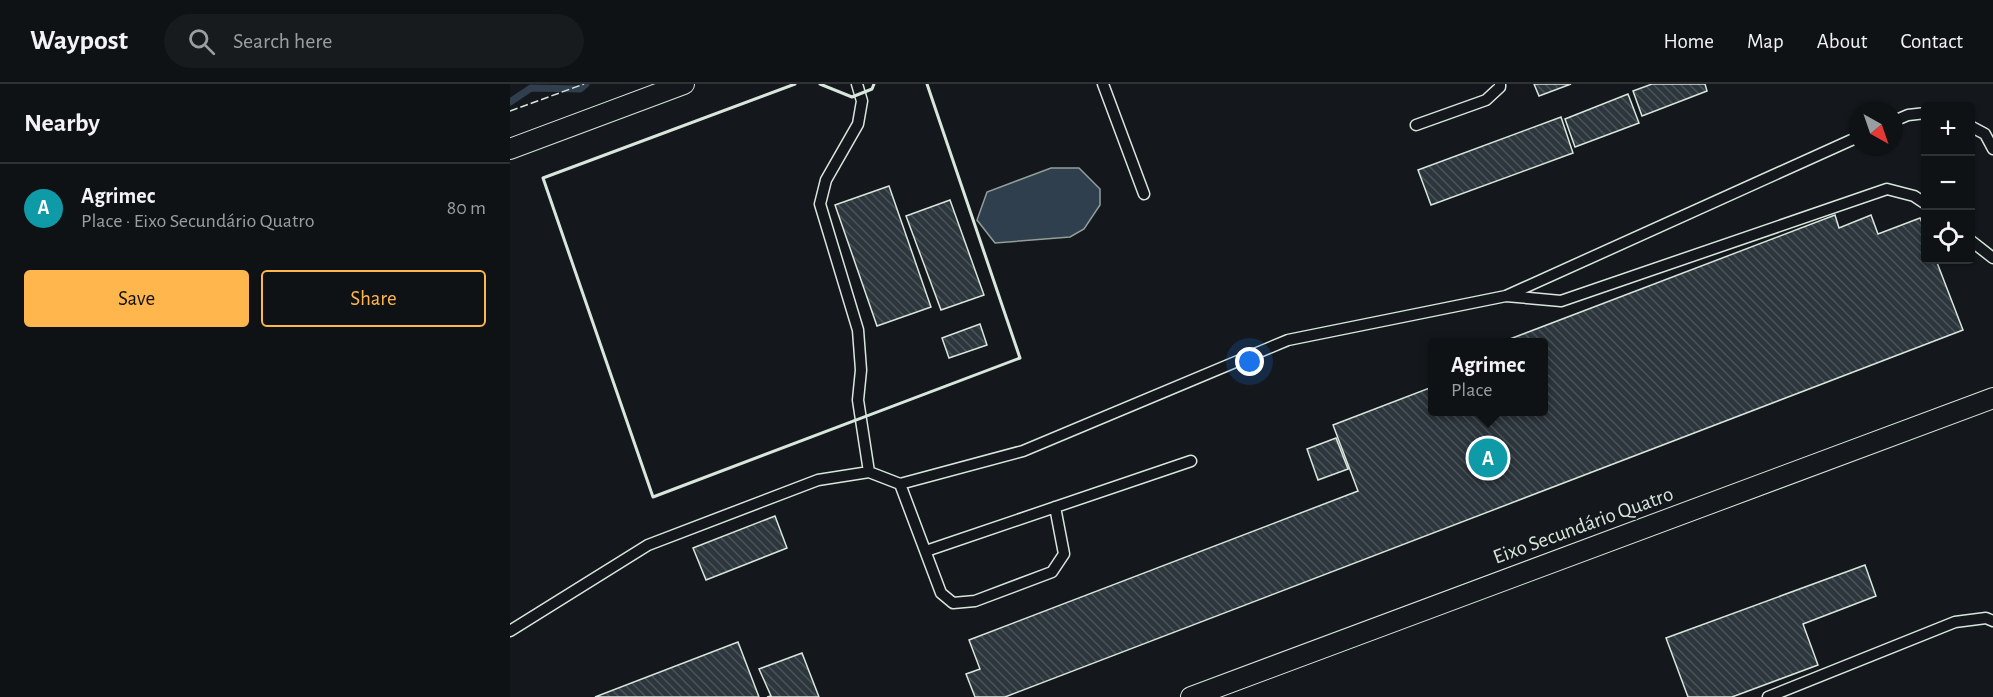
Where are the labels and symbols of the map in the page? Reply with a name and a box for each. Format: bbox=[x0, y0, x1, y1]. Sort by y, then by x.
north arrow bbox=[1849, 102, 1903, 156]
your location bbox=[1235, 347, 1264, 376]
pin: A bbox=[1468, 436, 1508, 481]
street label: Eixo Secundário Quatro bbox=[1490, 483, 1676, 568]

